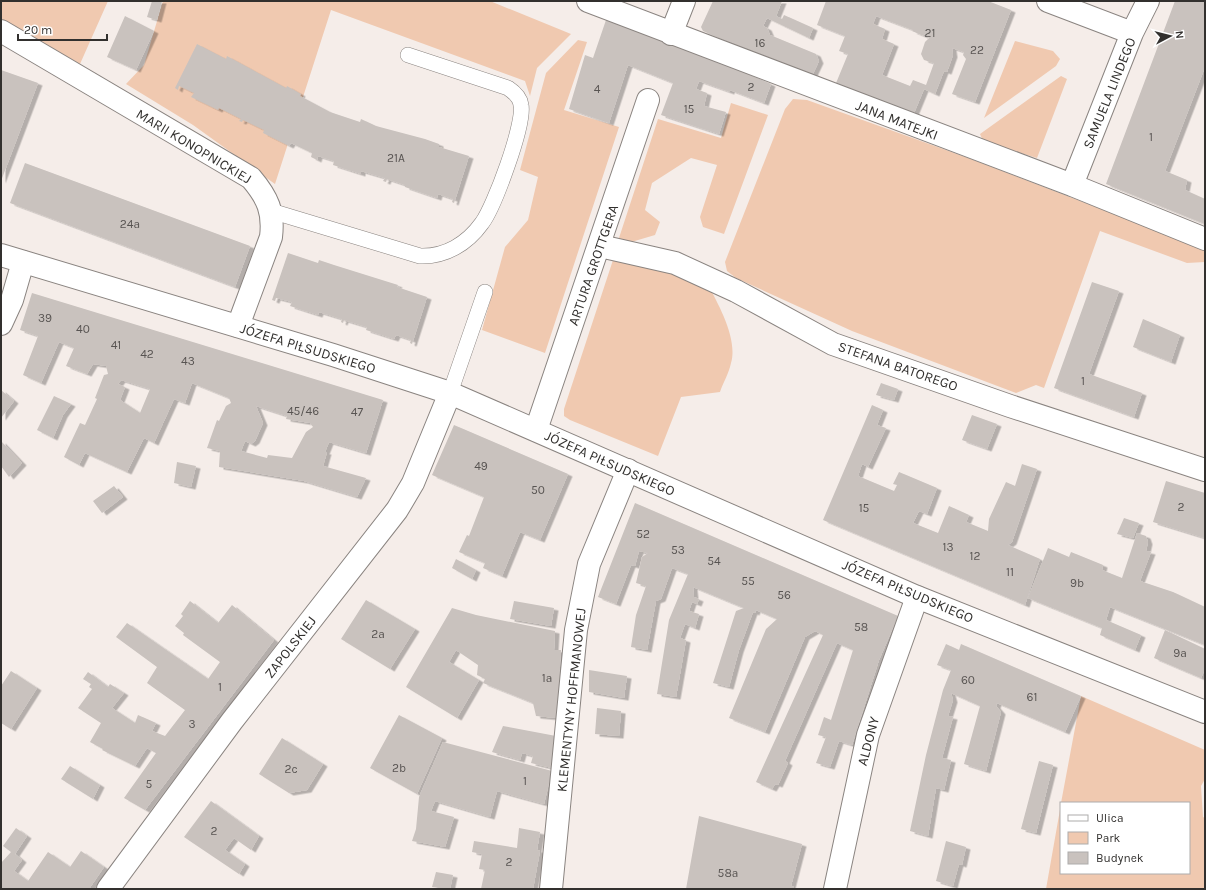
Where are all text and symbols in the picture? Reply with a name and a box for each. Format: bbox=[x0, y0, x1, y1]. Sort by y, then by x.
scale bar bbox=[18, 16, 107, 42]
north arrow bbox=[1150, 16, 1190, 56]
text: 20 m bbox=[24, 23, 52, 37]
house number: 21 bbox=[925, 26, 935, 40]
text: N bbox=[1172, 30, 1186, 40]
street label: SAMUELA LINDEGO bbox=[1079, 35, 1140, 151]
house number: 16 bbox=[755, 36, 766, 50]
house number: 22 bbox=[970, 43, 984, 57]
house number: 2 bbox=[748, 80, 755, 94]
house number: 4 bbox=[594, 82, 601, 96]
street label: JANA MATEJKI bbox=[853, 97, 940, 144]
house number: 15 bbox=[684, 102, 695, 116]
street label: MARII KONOPNICKIEJ bbox=[133, 105, 255, 188]
house number: 1 bbox=[1149, 130, 1153, 144]
house number: 21A bbox=[387, 151, 405, 165]
street label: ARTURA GROTTGERA bbox=[565, 202, 622, 328]
house number: 24a bbox=[120, 217, 140, 231]
house number: 39 bbox=[38, 311, 52, 325]
street label: JÓZEFA PIŁSUDSKIEGO bbox=[238, 320, 378, 377]
house number: 40 bbox=[76, 322, 90, 336]
house number: 41 bbox=[111, 338, 121, 352]
street label: STEFANA BATOREGO bbox=[836, 338, 960, 395]
house number: 42 bbox=[140, 347, 154, 361]
house number: 43 bbox=[181, 354, 195, 368]
house number: 1 bbox=[1081, 374, 1085, 388]
house number: 45/46 bbox=[287, 404, 319, 418]
house number: 47 bbox=[351, 405, 364, 419]
street label: JÓZEFA PIŁSUDSKIEGO bbox=[542, 427, 677, 500]
house number: 49 bbox=[474, 459, 488, 473]
house number: 50 bbox=[531, 483, 545, 497]
house number: 2 bbox=[1178, 500, 1185, 514]
house number: 15 bbox=[859, 501, 870, 515]
house number: 52 bbox=[636, 527, 650, 541]
house number: 13 bbox=[942, 540, 954, 554]
house number: 53 bbox=[671, 543, 685, 557]
house number: 12 bbox=[970, 549, 981, 563]
house number: 54 bbox=[707, 554, 721, 568]
street label: JÓZEFA PIŁSUDSKIEGO bbox=[840, 556, 976, 627]
house number: 11 bbox=[1006, 565, 1014, 579]
house number: 55 bbox=[741, 574, 755, 588]
house number: 9b bbox=[1070, 576, 1084, 590]
house number: 56 bbox=[777, 588, 791, 602]
street label: KLEMENTYNY HOFFMANOWEJ bbox=[553, 607, 590, 793]
street label: ZAPOLSKIEJ bbox=[261, 613, 320, 682]
house number: 58 bbox=[854, 620, 868, 634]
house number: 2a bbox=[371, 627, 385, 641]
house number: 9a bbox=[1173, 646, 1187, 660]
house number: 1a bbox=[542, 671, 552, 685]
house number: 60 bbox=[961, 673, 975, 687]
house number: 1 bbox=[218, 680, 222, 694]
house number: 61 bbox=[1027, 690, 1037, 704]
street label: ALDONY bbox=[854, 714, 883, 768]
house number: 3 bbox=[188, 717, 196, 731]
house number: 2b bbox=[392, 761, 406, 775]
house number: 2c bbox=[284, 762, 298, 776]
house number: 1 bbox=[523, 774, 527, 788]
house number: 5 bbox=[146, 777, 153, 791]
legend bbox=[1060, 802, 1190, 874]
text: Ulica bbox=[1096, 811, 1124, 825]
house number: 2 bbox=[211, 824, 218, 838]
text: Park bbox=[1096, 831, 1121, 845]
text: Budynek bbox=[1096, 851, 1144, 865]
house number: 2 bbox=[506, 855, 513, 869]
house number: 58a bbox=[718, 866, 738, 880]

